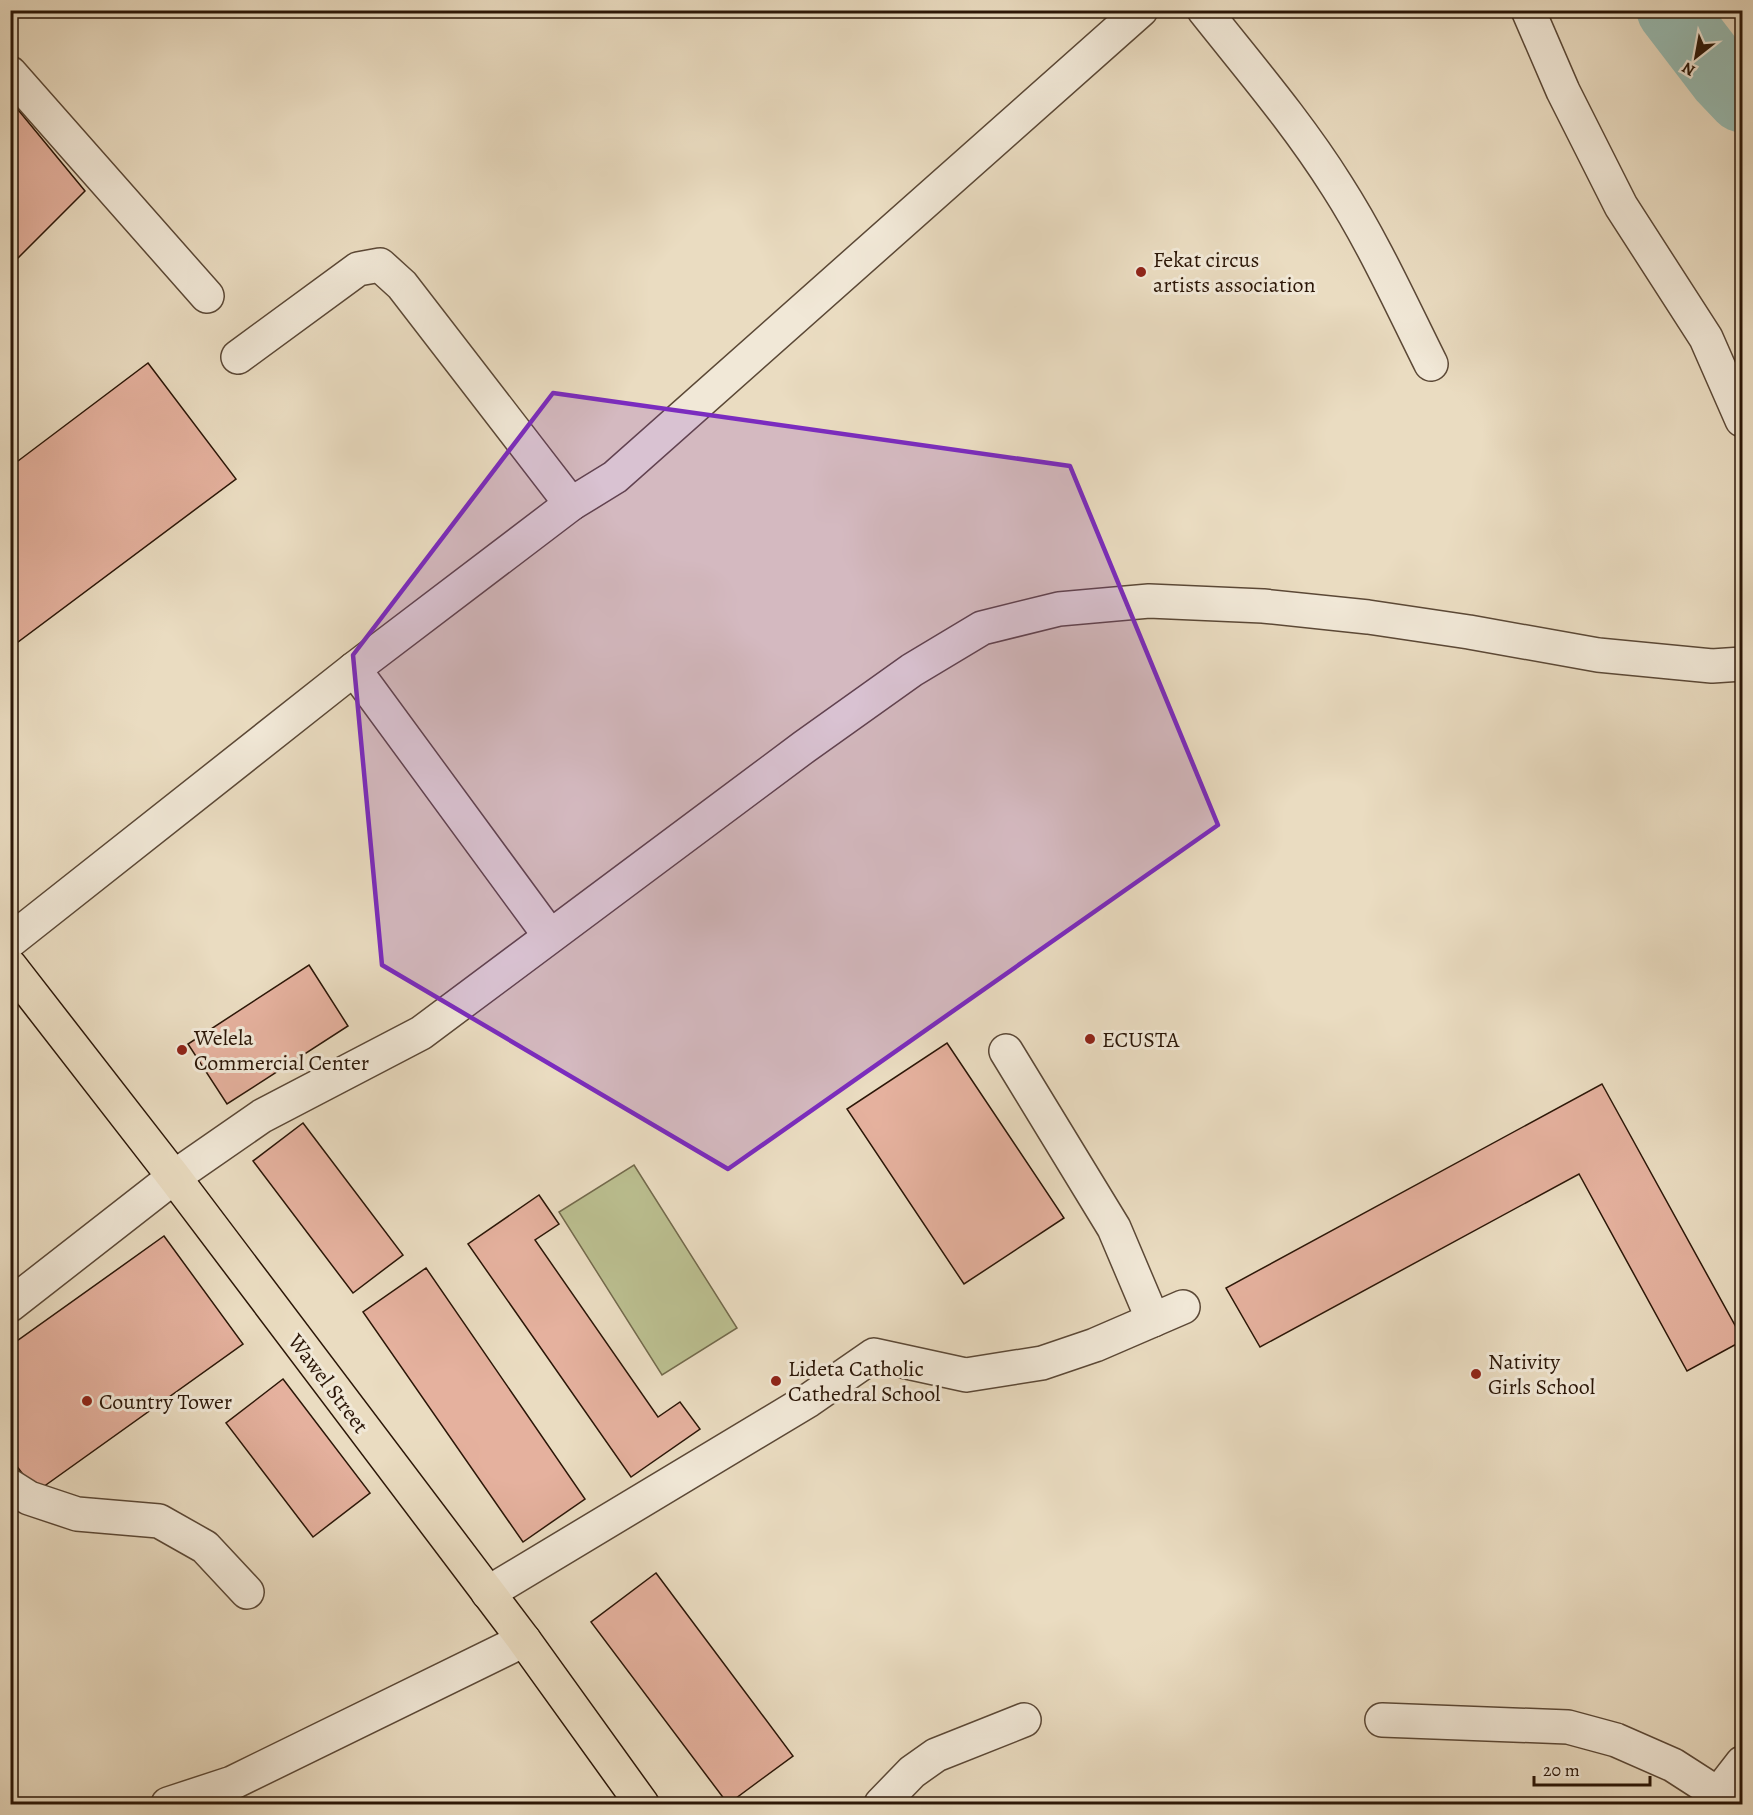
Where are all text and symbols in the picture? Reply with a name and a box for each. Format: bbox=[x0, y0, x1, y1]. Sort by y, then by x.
north arrow bbox=[1666, 27, 1726, 87]
text: N bbox=[1678, 56, 1699, 81]
place label: Fekat circus artists association bbox=[1153, 245, 1316, 300]
marker: Fekat circus artists association bbox=[1134, 265, 1148, 279]
place label: Welela Commercial Center bbox=[193, 1023, 369, 1078]
place label: ECUSTA bbox=[1102, 1025, 1180, 1055]
marker: ECUSTA bbox=[1083, 1032, 1097, 1046]
marker: Welela Commercial Center bbox=[175, 1043, 189, 1057]
street label: Wawel Street bbox=[280, 1327, 376, 1440]
place label: Nativity Girls School bbox=[1488, 1347, 1595, 1402]
place label: Lideta Catholic Cathedral School bbox=[788, 1354, 940, 1409]
marker: Nativity Girls School bbox=[1469, 1367, 1483, 1381]
marker: Lideta Catholic Cathedral School bbox=[769, 1374, 783, 1388]
place label: Country Tower bbox=[99, 1387, 232, 1417]
marker: Country Tower bbox=[80, 1394, 94, 1408]
scale bar bbox=[1534, 1749, 1650, 1787]
text: 20 m bbox=[1543, 1758, 1580, 1782]

